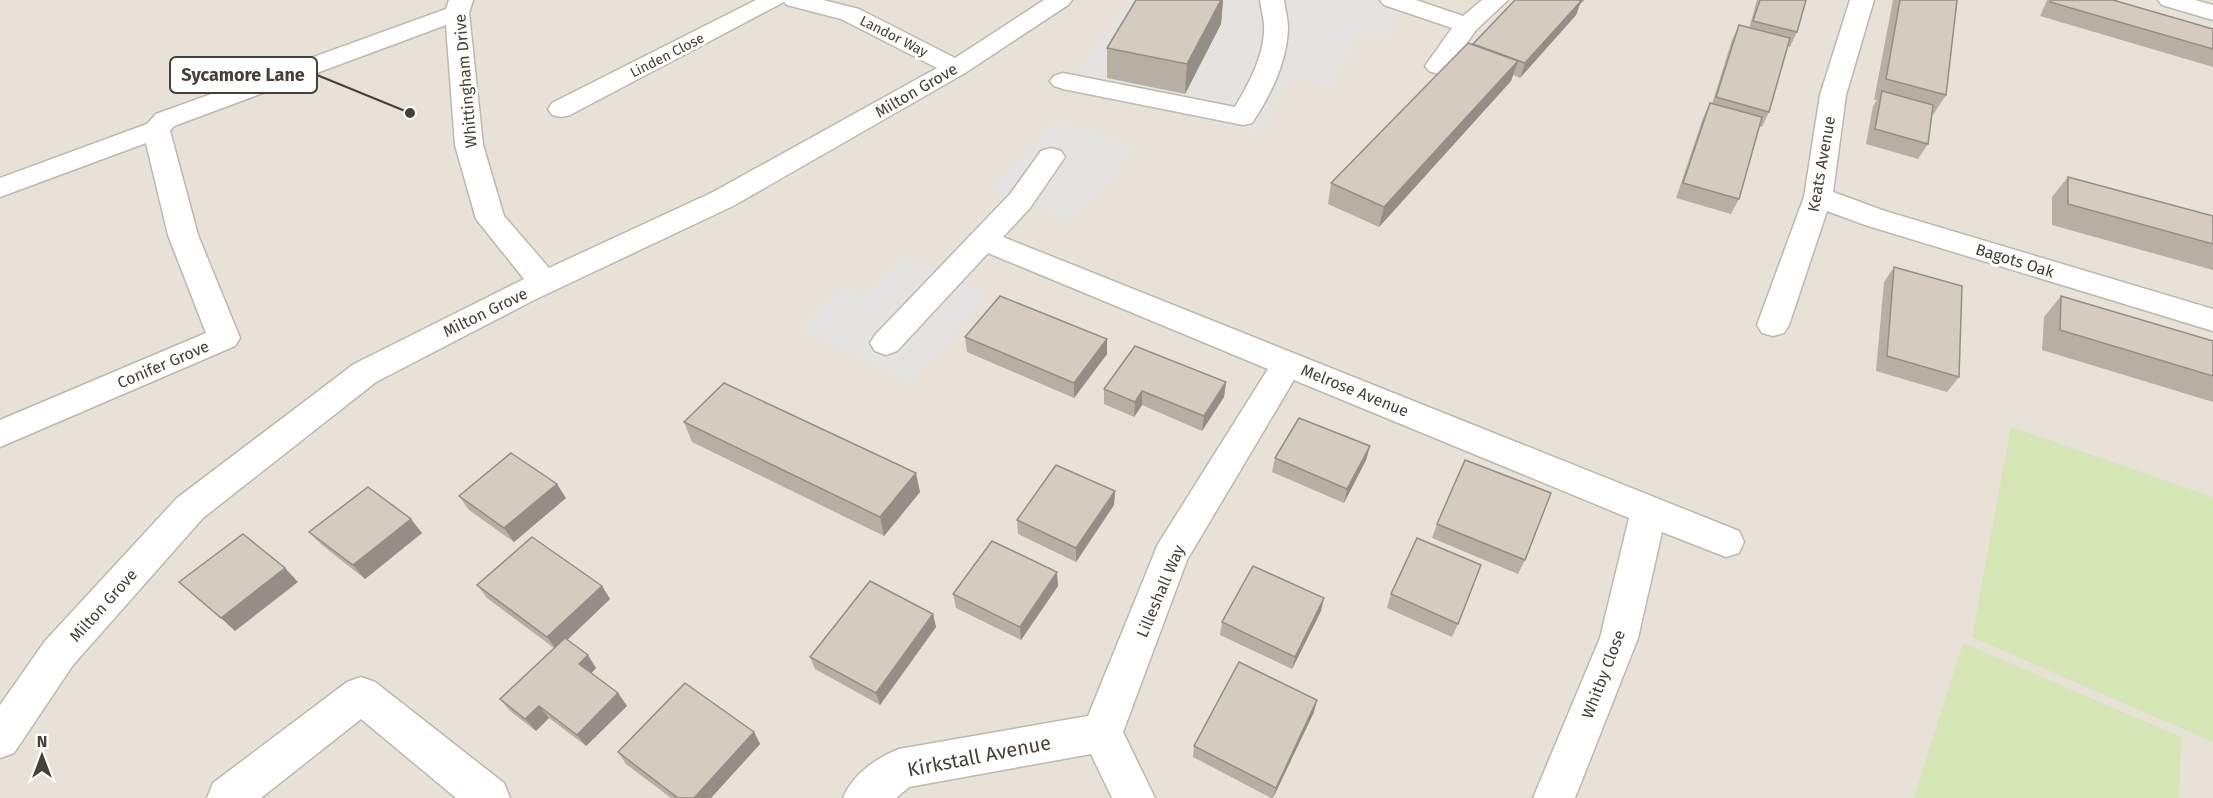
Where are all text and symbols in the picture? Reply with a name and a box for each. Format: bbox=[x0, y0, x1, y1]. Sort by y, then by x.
street label: Landor Way bbox=[857, 12, 931, 61]
street label: Whittingham Drive bbox=[450, 13, 481, 149]
street label: Linden Close bbox=[627, 29, 707, 81]
callout: Sycamore Lane bbox=[170, 57, 317, 93]
street label: Milton Grove bbox=[872, 59, 961, 122]
text: Sycamore Lane bbox=[181, 64, 305, 86]
street label: Keats Avenue bbox=[1804, 115, 1839, 214]
street label: Bagots Oak bbox=[1973, 240, 2057, 282]
street label: Milton Grove bbox=[440, 284, 531, 341]
street label: Conifer Grove bbox=[114, 337, 212, 392]
street label: Melrose Avenue bbox=[1298, 360, 1411, 421]
street label: Lilleshall Way bbox=[1132, 542, 1189, 640]
street label: Milton Grove bbox=[66, 565, 141, 646]
street label: Whitby Close bbox=[1578, 627, 1629, 721]
north arrow bbox=[12, 726, 72, 786]
street label: Kirkstall Avenue bbox=[905, 730, 1053, 782]
text: N bbox=[37, 732, 47, 751]

